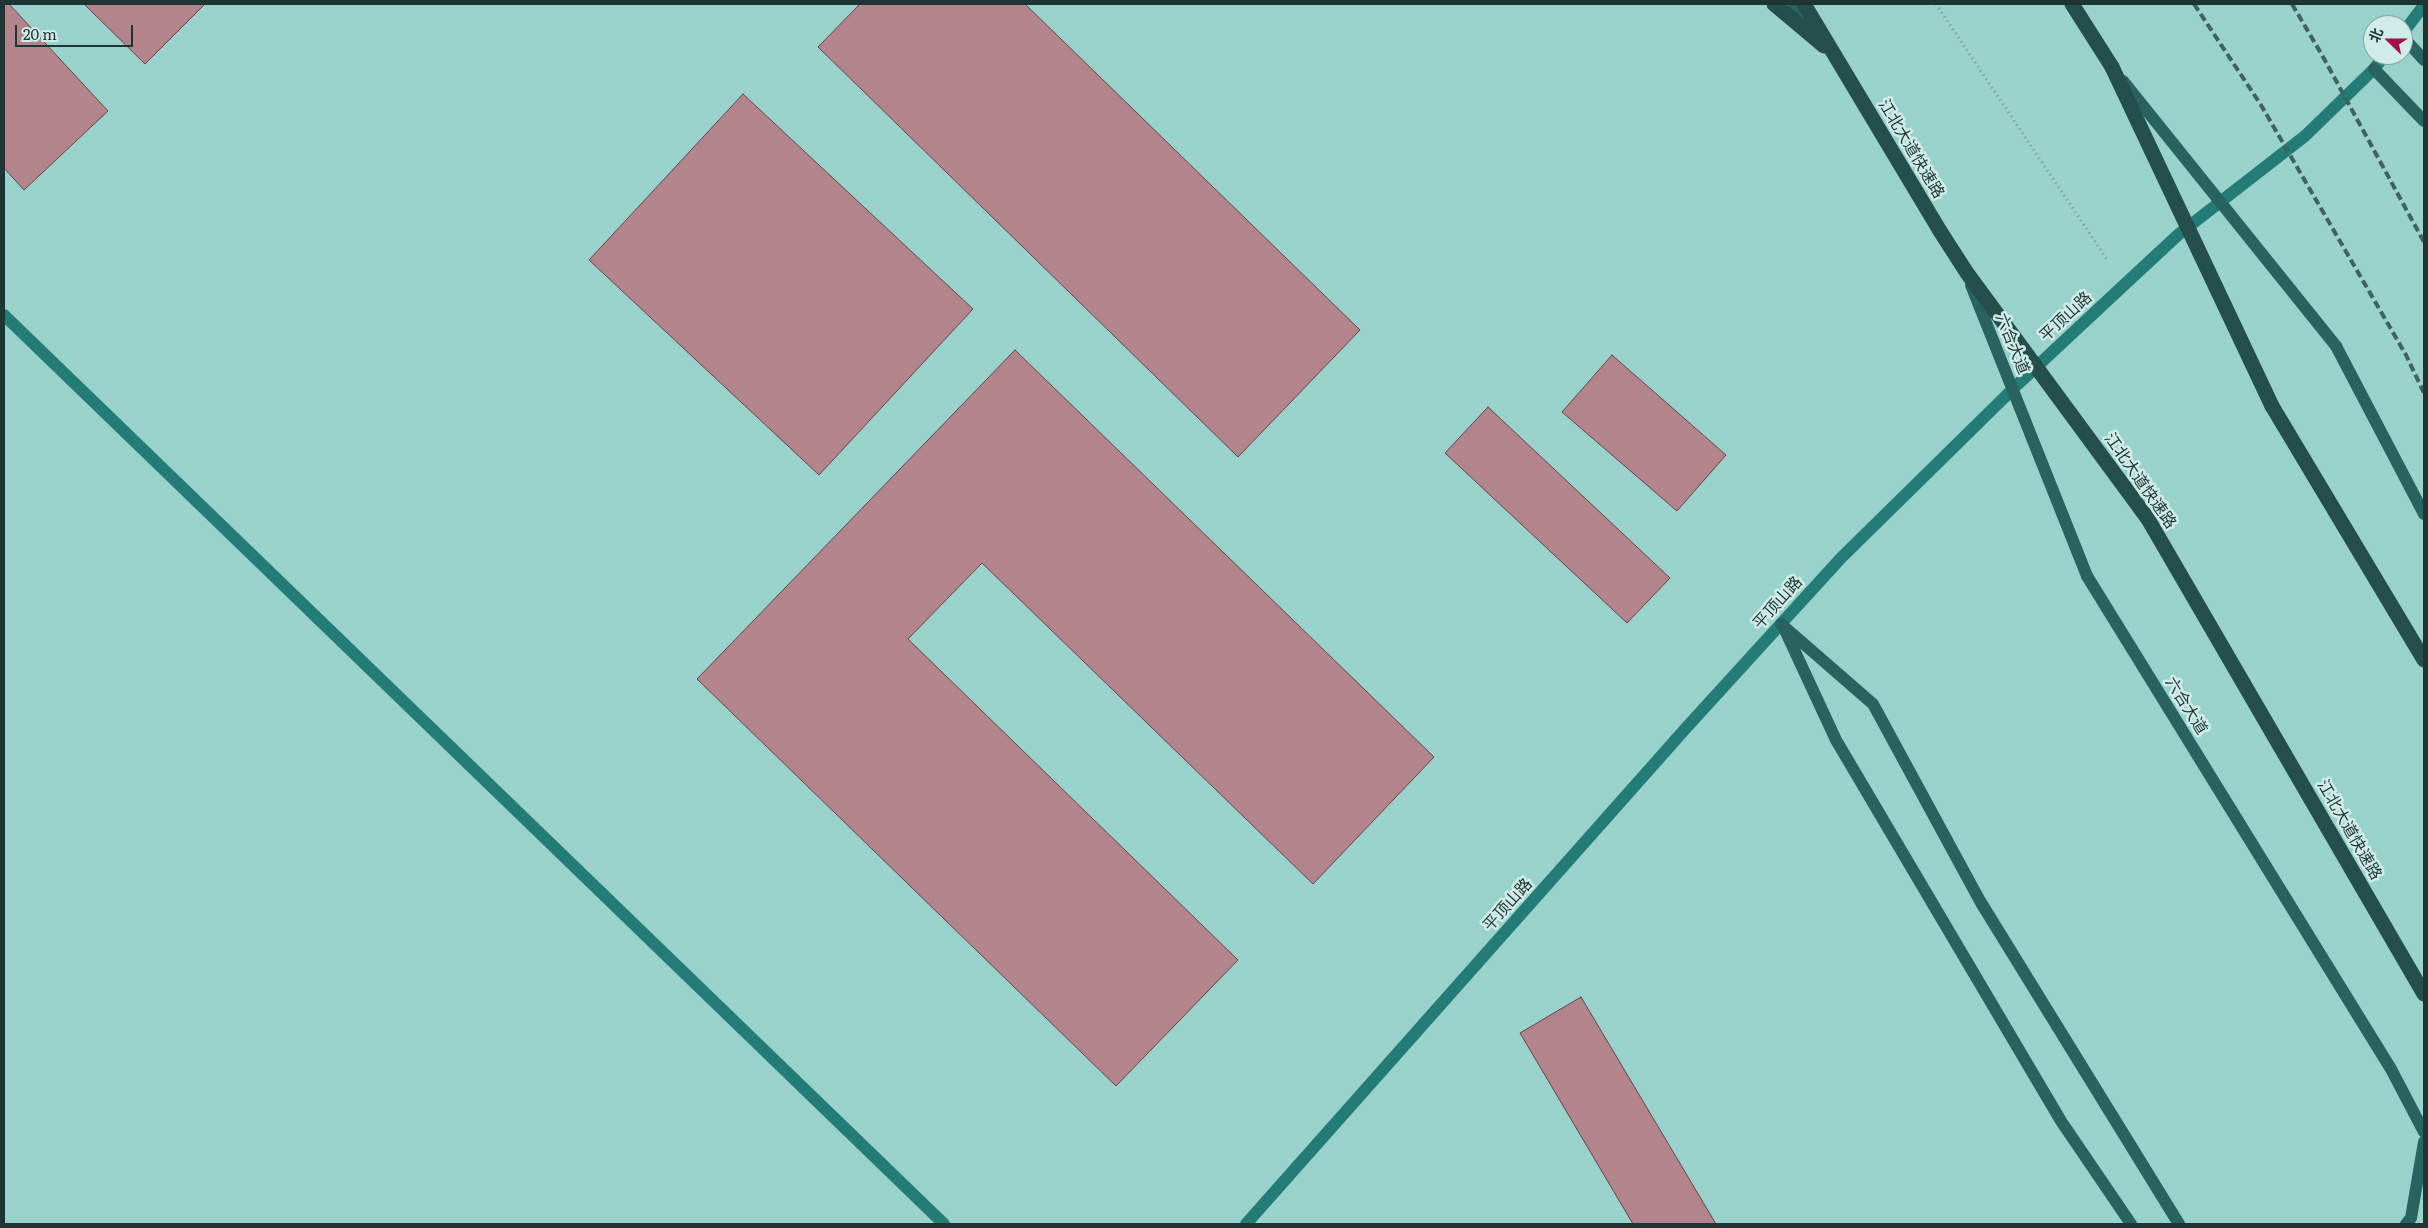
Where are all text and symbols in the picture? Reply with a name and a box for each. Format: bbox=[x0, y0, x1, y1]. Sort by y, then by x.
scale bar bbox=[18, 15, 135, 47]
north arrow bbox=[2363, 15, 2413, 65]
text: 20 m bbox=[23, 22, 57, 45]
text: 北 bbox=[2363, 25, 2387, 45]
street label: 江北大道快速路 bbox=[1874, 96, 1948, 202]
street label: 平顶山路 bbox=[2036, 288, 2096, 346]
street label: 六合大道 bbox=[1991, 311, 2033, 377]
street label: 江北大道快速路 bbox=[2100, 430, 2180, 532]
street label: 平顶山路 bbox=[1749, 573, 1807, 633]
street label: 六合大道 bbox=[2161, 674, 2211, 738]
street label: 江北大道快速路 bbox=[2313, 777, 2385, 883]
street label: 平顶山路 bbox=[1479, 875, 1537, 935]

